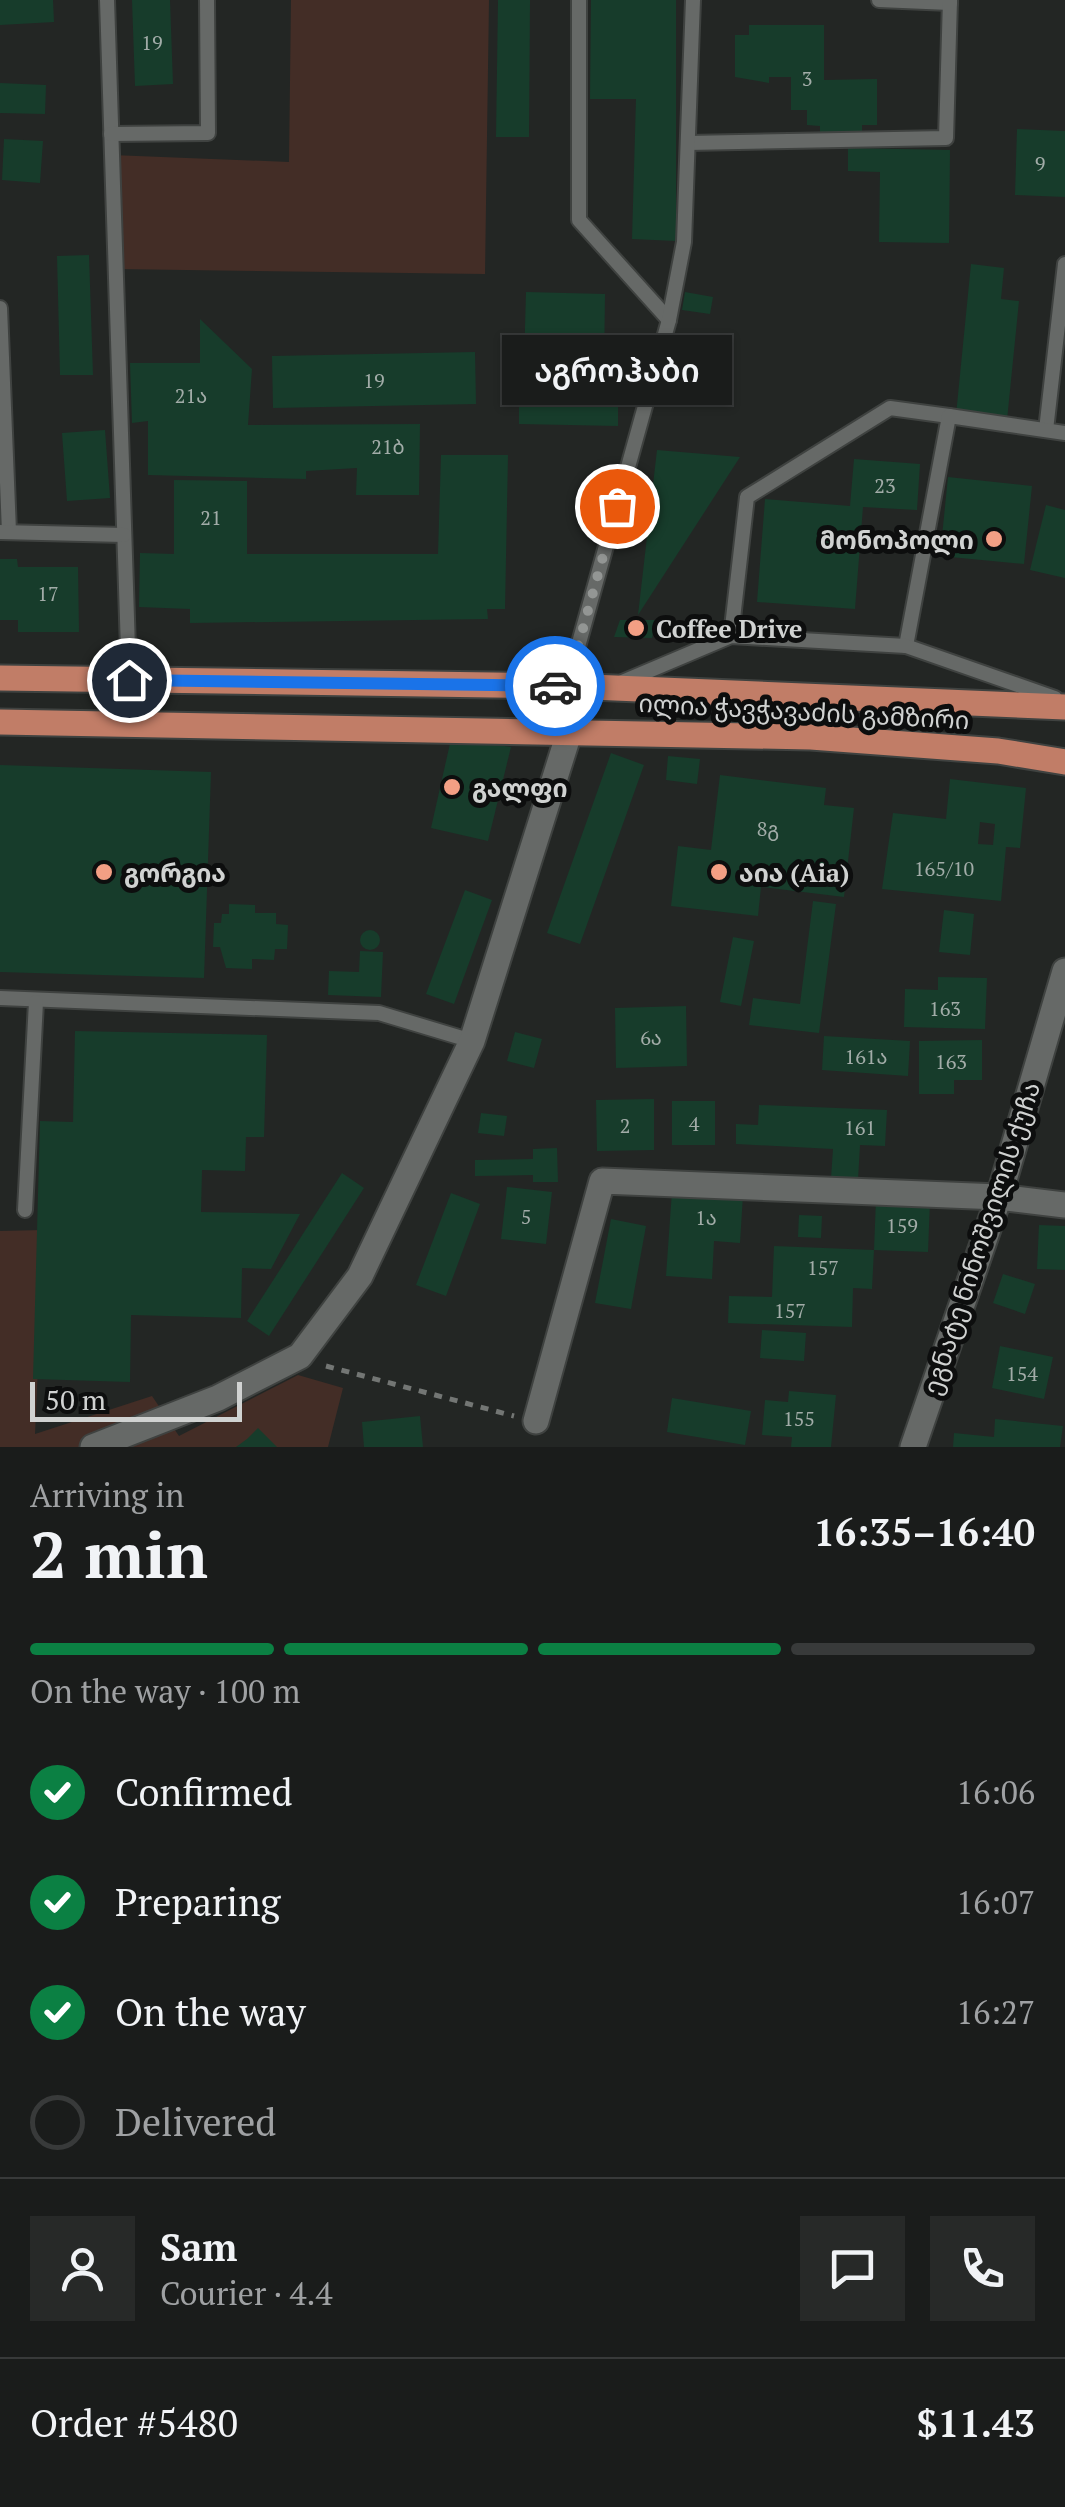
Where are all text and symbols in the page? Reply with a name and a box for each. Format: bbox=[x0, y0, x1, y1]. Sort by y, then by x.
house number: 19 bbox=[141, 29, 163, 56]
house number: 3 bbox=[802, 65, 812, 92]
house number: 9 bbox=[1035, 150, 1045, 177]
callout: აგროჰაბი bbox=[502, 336, 732, 406]
text: აგროჰაბი bbox=[534, 349, 700, 391]
house number: 19 bbox=[363, 367, 385, 394]
house number: 21ა bbox=[175, 382, 207, 409]
house number: 21ბ bbox=[371, 433, 405, 460]
pin bbox=[575, 464, 660, 549]
house number: 23 bbox=[874, 472, 896, 499]
icon: bag bbox=[590, 479, 645, 534]
house number: 21 bbox=[200, 504, 222, 531]
place label: მონოპოლი bbox=[820, 523, 974, 556]
marker: მონოპოლი bbox=[983, 528, 1005, 550]
house number: 17 bbox=[37, 580, 59, 607]
place label: Coffee Drive bbox=[656, 612, 802, 645]
marker: Coffee Drive bbox=[625, 617, 647, 639]
courier bbox=[505, 636, 605, 736]
pin bbox=[87, 638, 172, 723]
icon: home bbox=[102, 653, 157, 708]
icon: car bbox=[528, 659, 583, 714]
street label: ილია ჭავჭავაძის გამზირი bbox=[638, 686, 970, 736]
place label: გალფი bbox=[472, 771, 568, 804]
marker: გალფი bbox=[441, 776, 463, 798]
house number: 8გ bbox=[757, 815, 779, 842]
house number: 165/10 bbox=[914, 855, 974, 882]
place label: გორგია bbox=[124, 856, 226, 889]
place label: აია (Aia) bbox=[739, 856, 849, 889]
marker: გორგია bbox=[93, 861, 115, 883]
marker: აია (Aia) bbox=[708, 861, 730, 883]
house number: 163 bbox=[929, 995, 961, 1022]
house number: 6ა bbox=[640, 1024, 662, 1051]
house number: 161ა bbox=[845, 1043, 887, 1070]
house number: 163 bbox=[935, 1048, 967, 1075]
street label: ეგნატე ნინოშვილის ქუჩა bbox=[915, 1077, 1047, 1399]
house number: 4 bbox=[689, 1110, 700, 1137]
house number: 2 bbox=[620, 1112, 630, 1139]
house number: 161 bbox=[844, 1114, 876, 1141]
house number: 5 bbox=[521, 1203, 531, 1230]
house number: 1ა bbox=[695, 1204, 717, 1231]
house number: 159 bbox=[886, 1212, 918, 1239]
house number: 157 bbox=[807, 1254, 839, 1281]
house number: 157 bbox=[774, 1297, 806, 1324]
house number: 154 bbox=[1006, 1360, 1038, 1387]
scale bar bbox=[30, 1377, 242, 1422]
text: 50 m bbox=[45, 1381, 106, 1418]
house number: 155 bbox=[783, 1405, 815, 1432]
text: Arriving in bbox=[30, 1474, 184, 1516]
text: 16:35–16:40 bbox=[813, 1507, 1035, 1557]
text: 2 min bbox=[30, 1510, 208, 1597]
text: On the way · 100 m bbox=[30, 1670, 300, 1712]
icon: check bbox=[30, 1765, 85, 1820]
text: Confirmed bbox=[115, 1767, 293, 1817]
text: 16:06 bbox=[956, 1771, 1035, 1813]
icon: check bbox=[30, 1875, 85, 1930]
text: Preparing bbox=[115, 1877, 281, 1927]
text: 16:07 bbox=[956, 1881, 1035, 1923]
icon: check bbox=[30, 1985, 85, 2040]
text: On the way bbox=[115, 1987, 306, 2037]
text: 16:27 bbox=[956, 1991, 1035, 2033]
text: Delivered bbox=[115, 2097, 276, 2147]
button: person bbox=[30, 2216, 135, 2321]
button: chat bbox=[800, 2216, 905, 2321]
button: phone bbox=[930, 2216, 1035, 2321]
text: Sam bbox=[160, 2222, 237, 2272]
text: Courier · 4.4 bbox=[160, 2272, 332, 2314]
text: Order #5480 bbox=[30, 2398, 238, 2448]
text: $11.43 bbox=[916, 2398, 1035, 2448]

